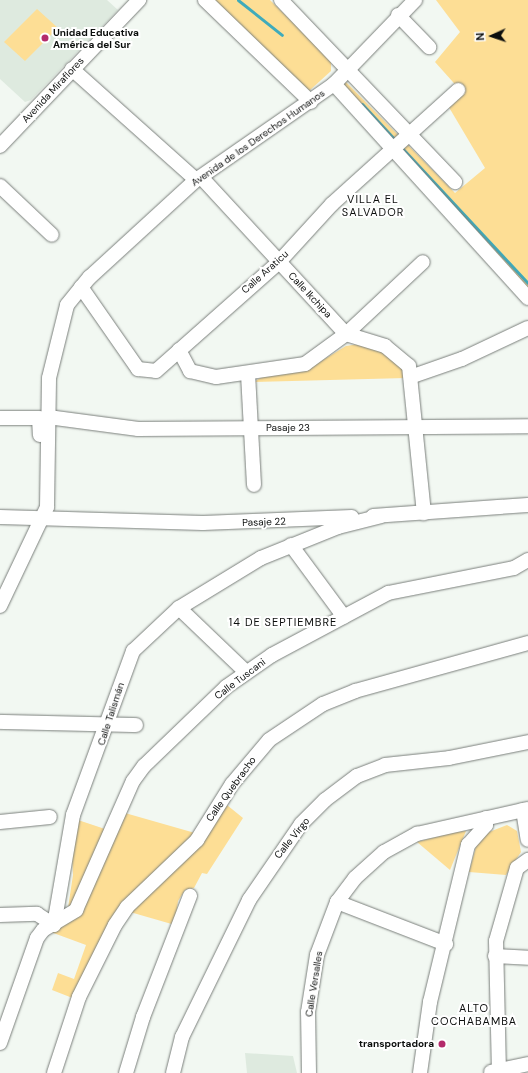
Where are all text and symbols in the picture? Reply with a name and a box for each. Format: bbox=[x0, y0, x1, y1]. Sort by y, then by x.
north arrow bbox=[472, 16, 512, 56]
place label: Unidad Educativa América del Sur bbox=[53, 26, 139, 50]
text: N bbox=[473, 32, 487, 41]
marker: Unidad Educativa América del Sur bbox=[40, 33, 50, 43]
street label: Avenida Miraflores bbox=[20, 55, 86, 125]
street label: Avenida de los Derechos Humanos bbox=[189, 87, 327, 189]
district label: VILLA EL SALVADOR bbox=[342, 193, 404, 219]
street label: Calle Araticu bbox=[239, 248, 291, 296]
street label: Calle Ikchipa bbox=[286, 270, 334, 320]
street label: Pasaje 23 bbox=[266, 422, 310, 434]
street label: Pasaje 22 bbox=[242, 515, 286, 529]
district label: 14 DE SEPTIEMBRE bbox=[229, 615, 337, 629]
street label: Calle Tuscani bbox=[212, 656, 268, 702]
street label: Calle Talismán bbox=[95, 681, 127, 747]
street label: Calle Quebracho bbox=[203, 754, 259, 824]
street label: Calle Virgo bbox=[272, 815, 312, 861]
street label: Calle Versalles bbox=[303, 950, 325, 1018]
district label: ALTO COCHABAMBA bbox=[431, 1002, 517, 1028]
place label: transportadora bbox=[359, 1038, 434, 1050]
marker: transportadora bbox=[437, 1039, 447, 1049]

